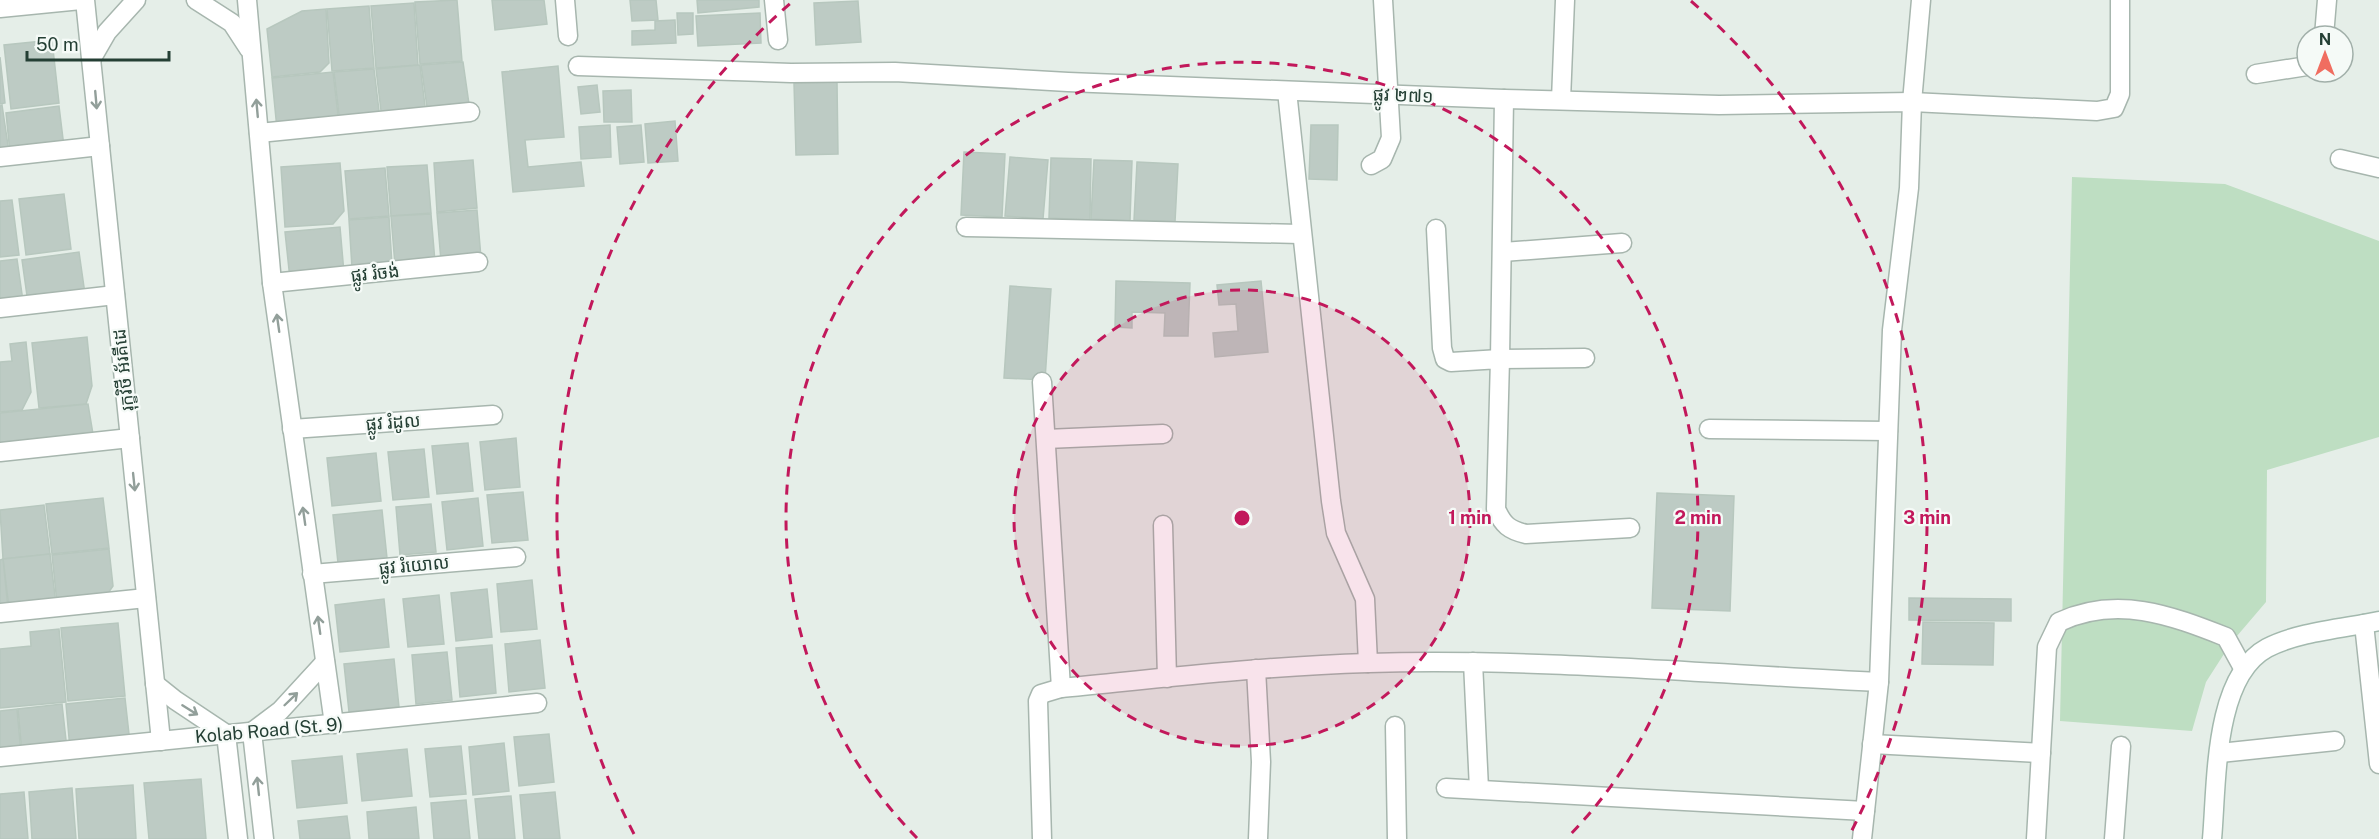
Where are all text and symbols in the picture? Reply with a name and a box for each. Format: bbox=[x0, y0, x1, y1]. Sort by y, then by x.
scale bar bbox=[27, 24, 170, 62]
north arrow bbox=[2295, 24, 2355, 84]
text: N bbox=[2319, 30, 2331, 49]
text: 50 m bbox=[36, 34, 79, 55]
street label: ផ្លូវ ២៧១ bbox=[1372, 83, 1434, 113]
one-way arrow bbox=[91, 89, 102, 109]
one-way arrow bbox=[251, 98, 262, 118]
street label: ផ្លូវ រំចង់ bbox=[349, 259, 401, 292]
one-way arrow bbox=[272, 313, 283, 333]
street label: រុក្ខវិថី អ័រគីដេ bbox=[108, 327, 140, 412]
street label: ផ្លូវ រំដូល bbox=[365, 410, 422, 441]
one-way arrow bbox=[129, 472, 140, 491]
one-way arrow bbox=[299, 507, 310, 526]
text: 1 min bbox=[1448, 507, 1492, 528]
text: 2 min bbox=[1674, 507, 1722, 528]
text: 3 min bbox=[1903, 507, 1951, 528]
centre of rings bbox=[1232, 508, 1252, 528]
street label: ផ្លូវ រំយោល bbox=[378, 551, 451, 585]
one-way arrow bbox=[314, 616, 325, 635]
one-way arrow bbox=[283, 692, 298, 707]
one-way arrow bbox=[181, 704, 198, 716]
street label: Kolab Road (St. 9) bbox=[194, 713, 344, 747]
one-way arrow bbox=[252, 776, 263, 796]

